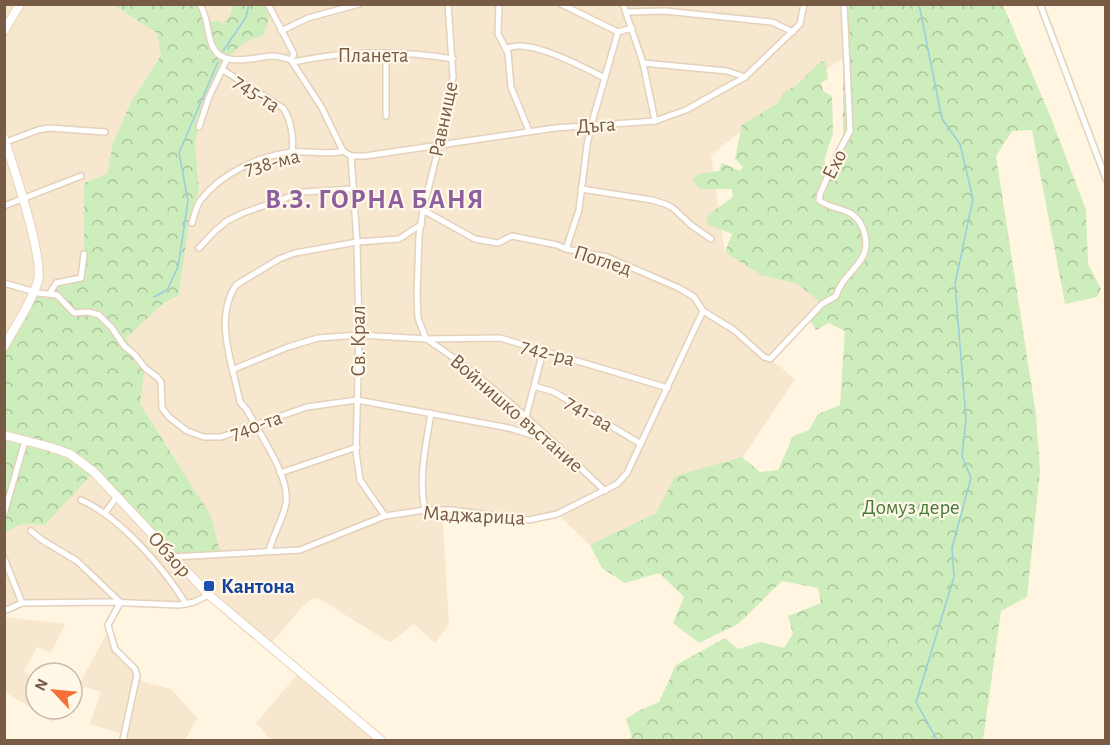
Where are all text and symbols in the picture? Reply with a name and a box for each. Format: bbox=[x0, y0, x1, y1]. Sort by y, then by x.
street label: Планета bbox=[337, 45, 409, 66]
street label: 745-та bbox=[230, 70, 284, 117]
street label: Равнище bbox=[425, 79, 462, 159]
street label: Дъга bbox=[576, 114, 617, 137]
street label: 738-ма bbox=[242, 145, 302, 179]
street label: Ехо bbox=[818, 146, 851, 182]
district label: В.З. ГОРНА БАНЯ bbox=[265, 186, 485, 213]
street label: Поглед bbox=[571, 241, 634, 280]
street label: Св. Крал bbox=[348, 305, 369, 377]
street label: 742-ра bbox=[518, 335, 578, 370]
street label: Войнишко въстание bbox=[446, 350, 587, 477]
street label: 741-ва bbox=[561, 391, 617, 436]
street label: 740-та bbox=[227, 407, 285, 444]
park label: Домуз дере bbox=[862, 497, 960, 518]
street label: Маджарица bbox=[422, 502, 526, 529]
street label: Обзор bbox=[144, 527, 195, 581]
place label: Кантона bbox=[221, 576, 295, 597]
marker: Кантона bbox=[202, 579, 216, 593]
north arrow bbox=[24, 661, 84, 721]
text: N bbox=[32, 676, 51, 693]

